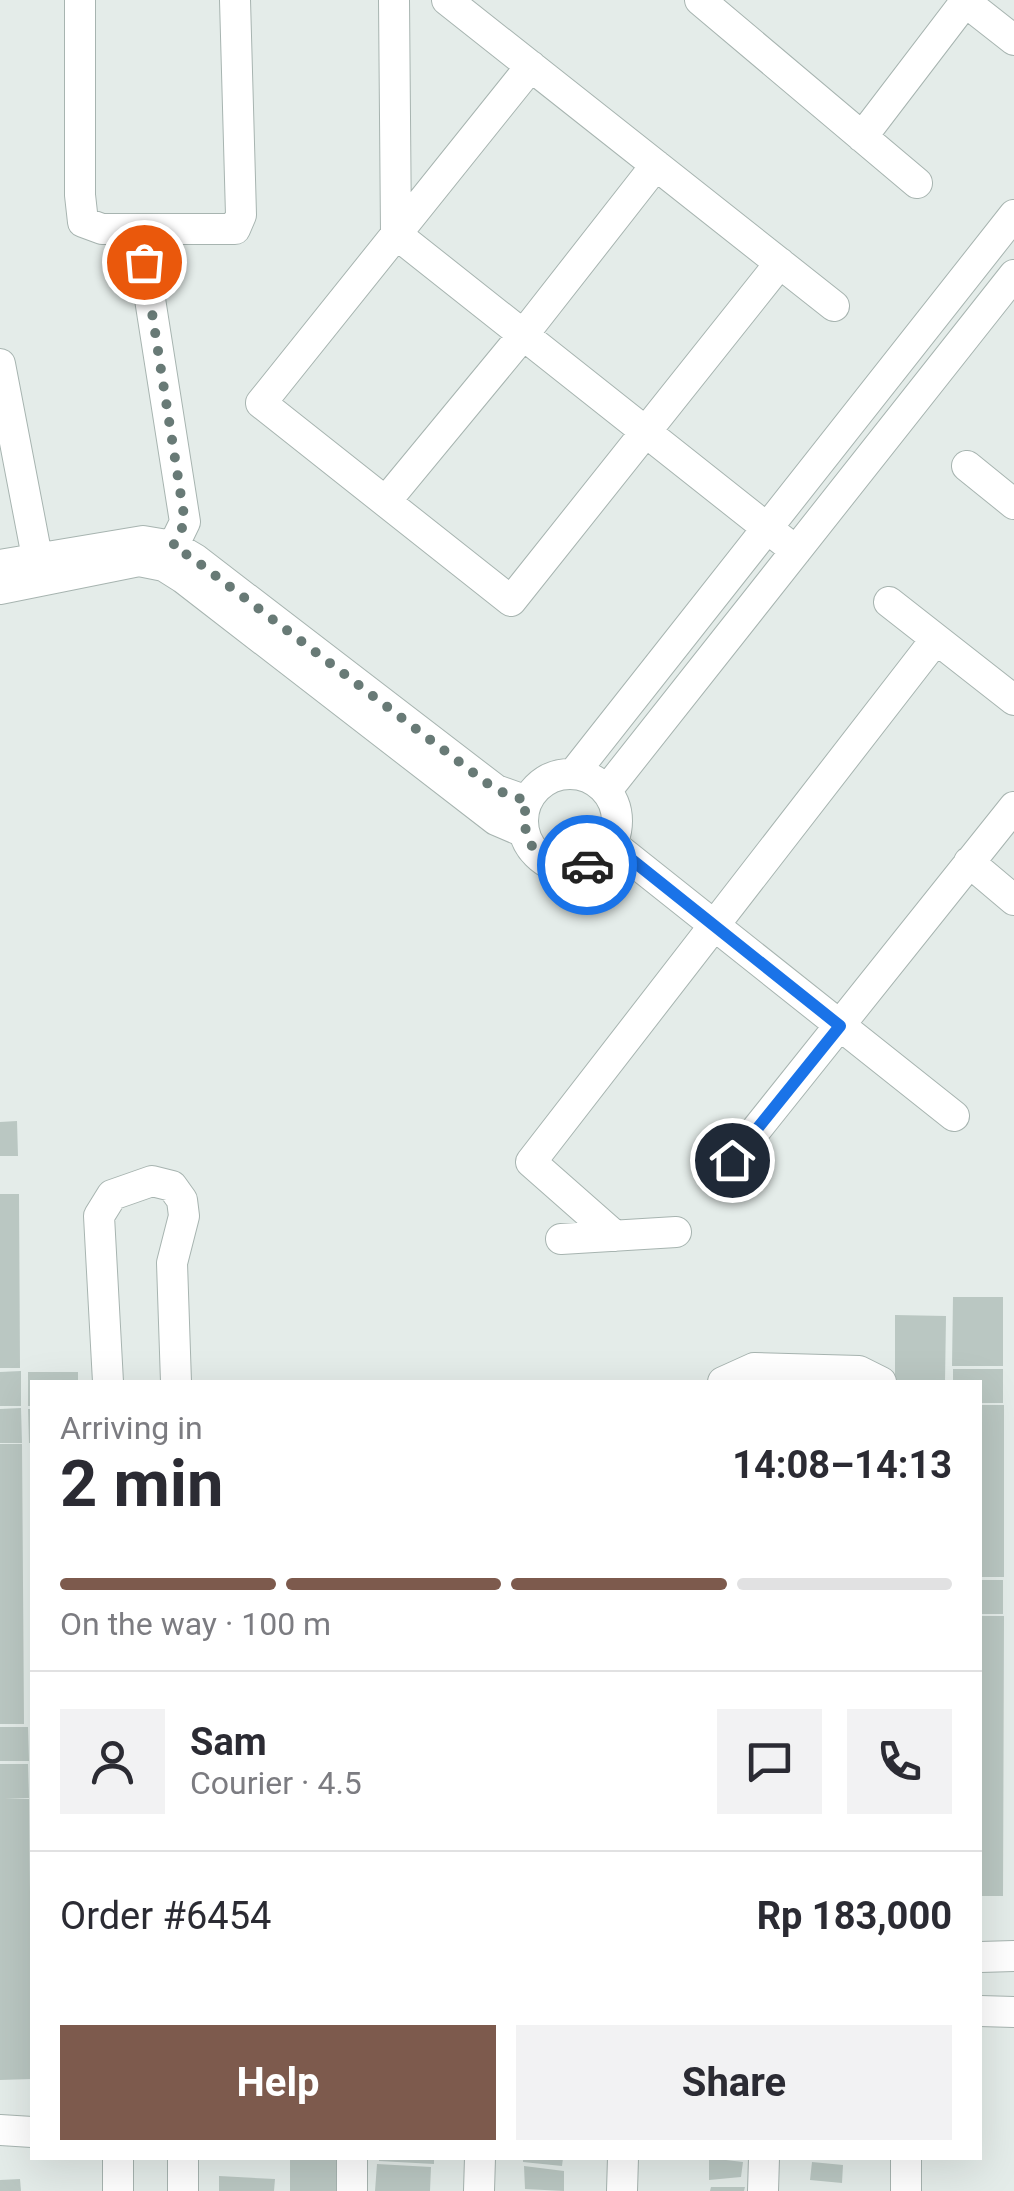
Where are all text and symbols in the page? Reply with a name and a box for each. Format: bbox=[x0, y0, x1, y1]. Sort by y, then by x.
pin bbox=[102, 220, 187, 305]
icon: bag bbox=[117, 235, 172, 290]
courier bbox=[537, 815, 637, 915]
icon: car bbox=[560, 838, 615, 893]
pin bbox=[690, 1118, 775, 1203]
icon: home bbox=[705, 1133, 760, 1188]
text: Arriving in bbox=[60, 1409, 203, 1447]
text: 14:08–14:13 bbox=[732, 1443, 952, 1487]
text: 2 min bbox=[60, 1446, 223, 1522]
text: On the way · 100 m bbox=[60, 1605, 331, 1643]
button: person bbox=[60, 1709, 165, 1814]
button: chat bbox=[717, 1709, 822, 1814]
button: phone bbox=[847, 1709, 952, 1814]
text: Sam bbox=[190, 1720, 267, 1764]
text: Courier · 4.5 bbox=[190, 1764, 362, 1802]
text: Order #6454 bbox=[60, 1894, 271, 1938]
text: Rp 183,000 bbox=[757, 1894, 952, 1938]
button: Help bbox=[60, 2025, 496, 2140]
button: Share bbox=[516, 2025, 952, 2140]

